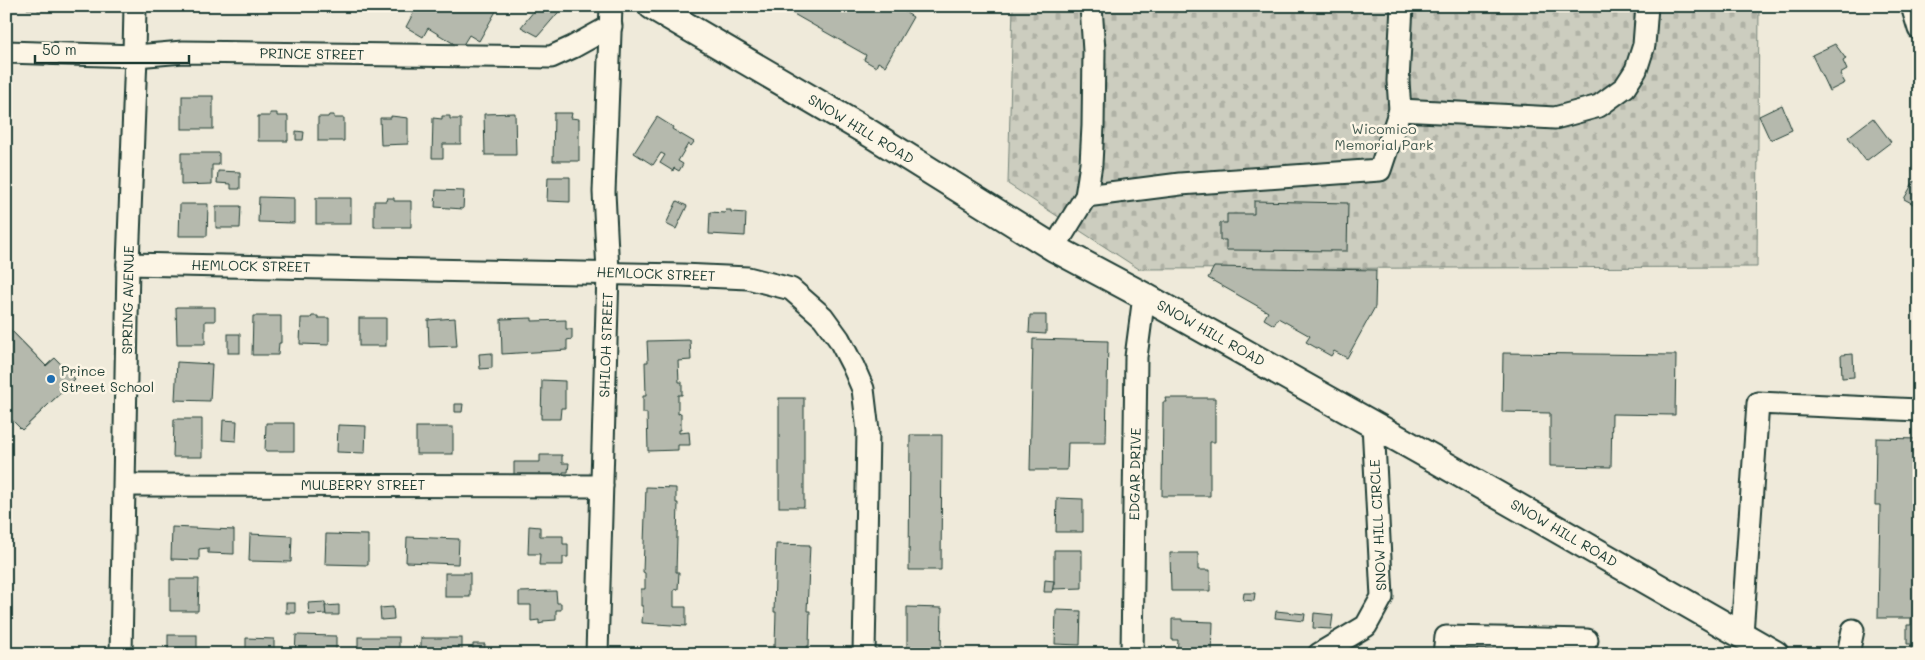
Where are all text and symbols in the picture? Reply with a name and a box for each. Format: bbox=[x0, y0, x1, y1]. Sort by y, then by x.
scale bar bbox=[35, 32, 189, 64]
text: 50 m bbox=[42, 39, 77, 59]
street label: PRINCE STREET bbox=[259, 43, 365, 64]
street label: SNOW HILL ROAD bbox=[805, 89, 918, 168]
park label: Wicomico Memorial Park bbox=[1334, 119, 1434, 154]
street label: SPRING AVENUE bbox=[117, 245, 138, 355]
street label: HEMLOCK STREET bbox=[191, 255, 311, 276]
street label: HEMLOCK STREET bbox=[596, 262, 716, 285]
street label: SHILOH STREET bbox=[594, 292, 617, 398]
street label: SNOW HILL ROAD bbox=[1154, 295, 1269, 370]
place label: Prince Street School bbox=[61, 361, 154, 396]
marker: Prince Street School bbox=[45, 373, 57, 385]
street label: EDGAR DRIVE bbox=[1124, 427, 1145, 521]
street label: SNOW HILL CIRCLE bbox=[1365, 459, 1390, 591]
street label: MULBERRY STREET bbox=[301, 475, 426, 494]
street label: SNOW HILL ROAD bbox=[1507, 494, 1621, 571]

